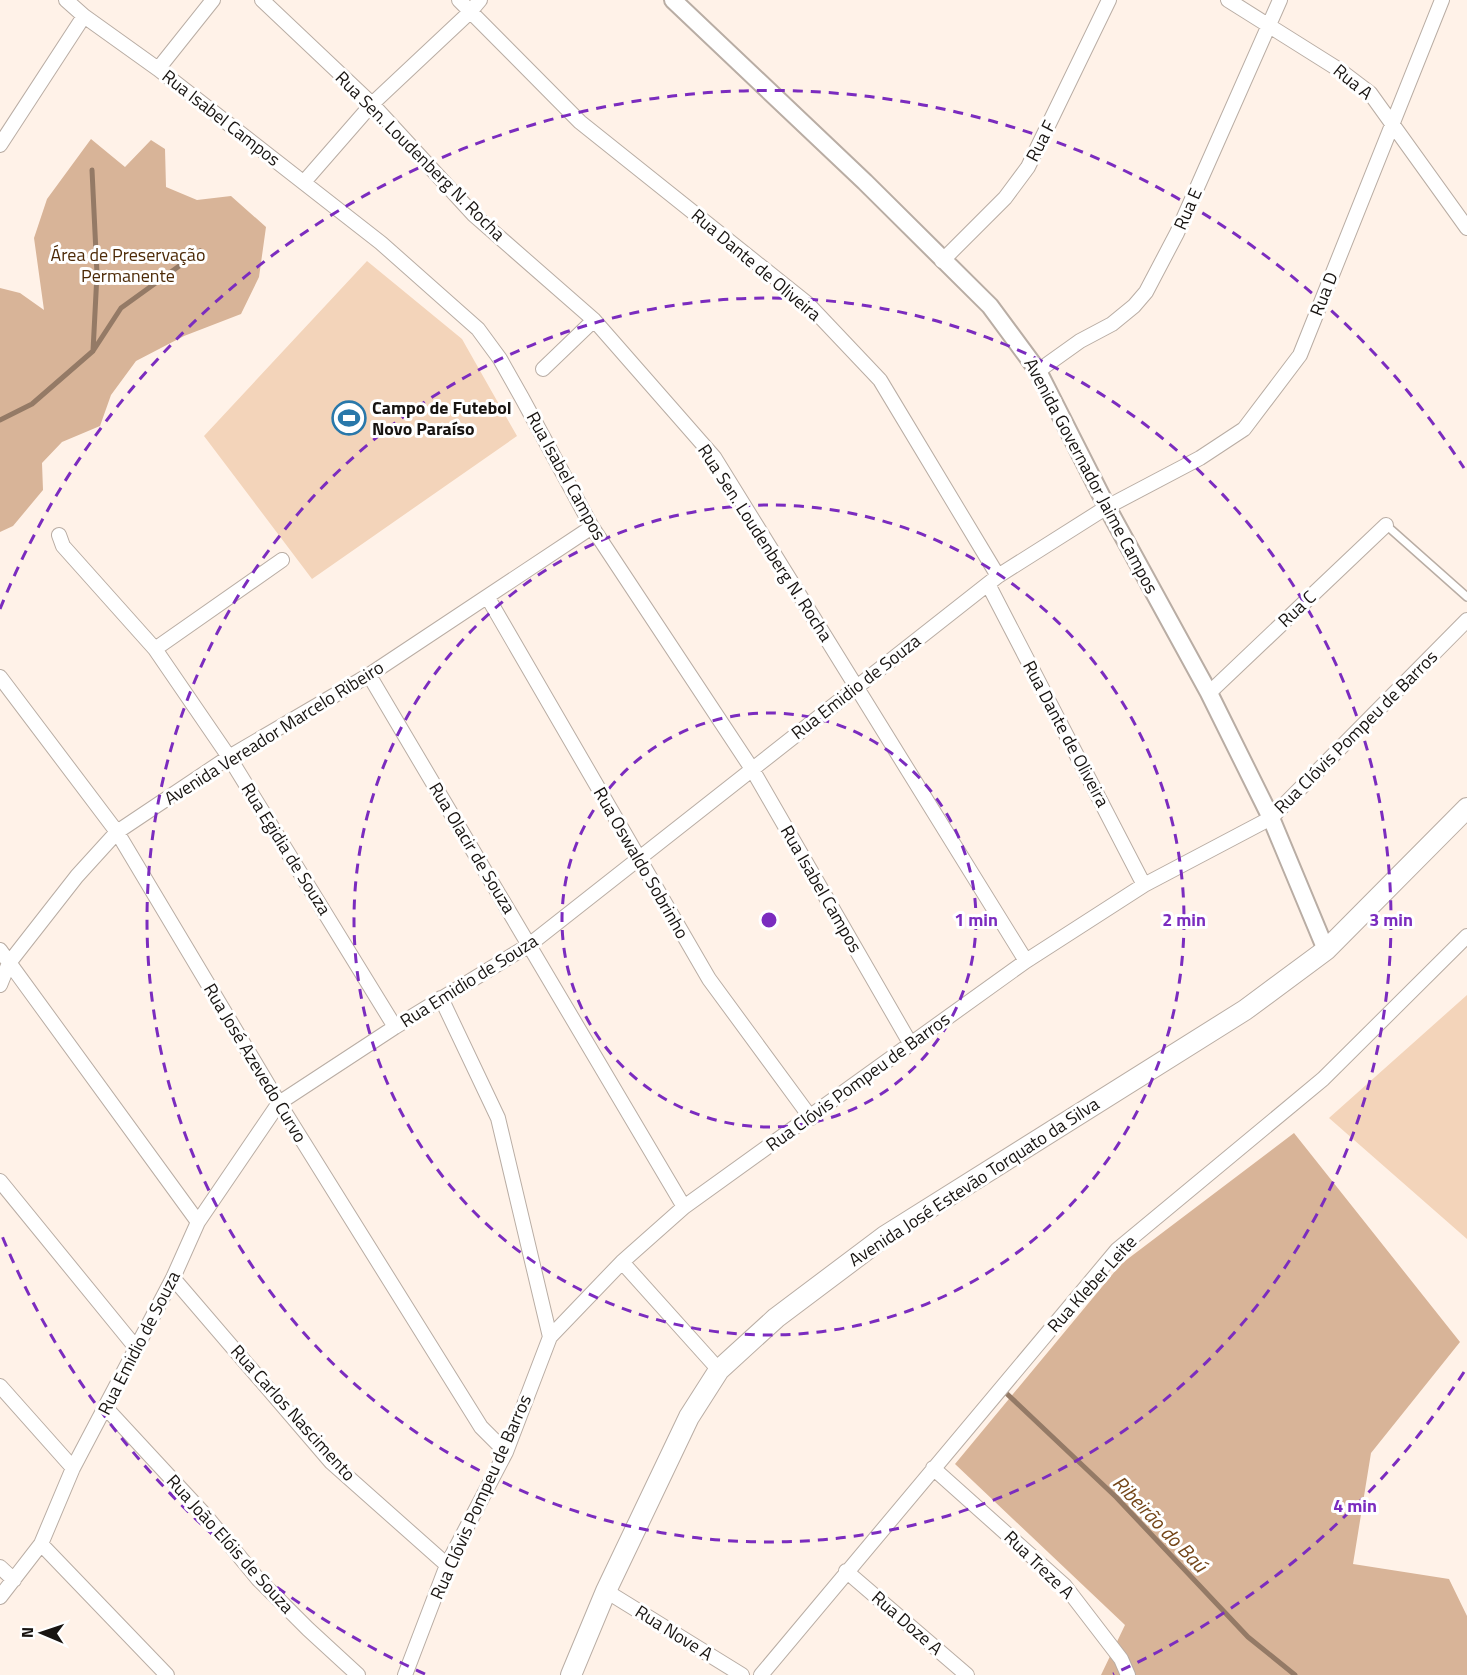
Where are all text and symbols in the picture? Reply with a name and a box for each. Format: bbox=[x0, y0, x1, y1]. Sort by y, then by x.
street label: Rua A bbox=[1328, 57, 1379, 106]
street label: Rua Isabel Campos bbox=[157, 63, 286, 172]
street label: Rua Sen. Loudenberg N. Rocha bbox=[329, 65, 511, 247]
street label: Rua F bbox=[1019, 115, 1062, 166]
street label: Rua E bbox=[1166, 183, 1209, 234]
street label: Rua Dante de Oliveira bbox=[685, 202, 827, 327]
park label: Área de Preservação Permanente bbox=[51, 241, 205, 289]
street label: Rua D bbox=[1303, 268, 1345, 320]
street label: Avenida Governador Jaime Campos bbox=[1018, 353, 1165, 599]
place label: Campo de Futebol Novo Paraíso bbox=[372, 394, 512, 442]
sports icon: Campo de Futebol Novo Paraíso bbox=[331, 400, 367, 436]
street label: Rua Isabel Campos bbox=[520, 407, 613, 545]
street label: Rua Sen. Loudenberg N. Rocha bbox=[691, 439, 840, 647]
street label: Rua C bbox=[1272, 584, 1322, 633]
street label: Rua Emidio de Souza bbox=[785, 627, 926, 746]
street label: Rua Clóvis Pompeu de Barros bbox=[1268, 644, 1444, 820]
street label: Avenida Vereador Marcelo Ribeiro bbox=[159, 654, 389, 811]
street label: Rua Dante de Oliveira bbox=[1016, 656, 1117, 812]
street label: Rua Egidia de Souza bbox=[235, 777, 338, 920]
street label: Rua Olacir de Souza bbox=[422, 777, 522, 919]
street label: Rua Oswaldo Sobrinho bbox=[587, 782, 696, 944]
street label: Rua Isabel Campos bbox=[774, 820, 869, 958]
text: 1 min bbox=[954, 906, 998, 933]
text: 2 min bbox=[1162, 906, 1206, 933]
text: 3 min bbox=[1369, 906, 1413, 933]
centre of rings bbox=[759, 910, 779, 930]
street label: Rua Emidio de Souza bbox=[395, 927, 543, 1034]
street label: Rua José Azevedo Curvo bbox=[197, 978, 314, 1147]
street label: Rua Clóvis Pompeu de Barros bbox=[760, 1005, 955, 1158]
street label: Avenida José Estevão Torquato da Silva bbox=[843, 1090, 1104, 1273]
street label: Rua Kleber Leite bbox=[1041, 1229, 1143, 1338]
street label: Rua Emidio de Souza bbox=[91, 1266, 186, 1419]
street label: Rua Carlos Nascimento bbox=[225, 1338, 362, 1487]
street label: Rua Clóvis Pompeu de Barros bbox=[423, 1390, 538, 1604]
street label: Rua João Elóis de Souza bbox=[160, 1468, 300, 1619]
water label: Ribeirão do Baú bbox=[1106, 1468, 1216, 1580]
text: 4 min bbox=[1333, 1492, 1377, 1519]
street label: Rua Treze A bbox=[998, 1524, 1081, 1605]
street label: Rua Doze A bbox=[866, 1584, 949, 1661]
street label: Rua Nove A bbox=[630, 1598, 719, 1667]
north arrow bbox=[12, 1603, 72, 1663]
text: N bbox=[15, 1627, 39, 1638]

